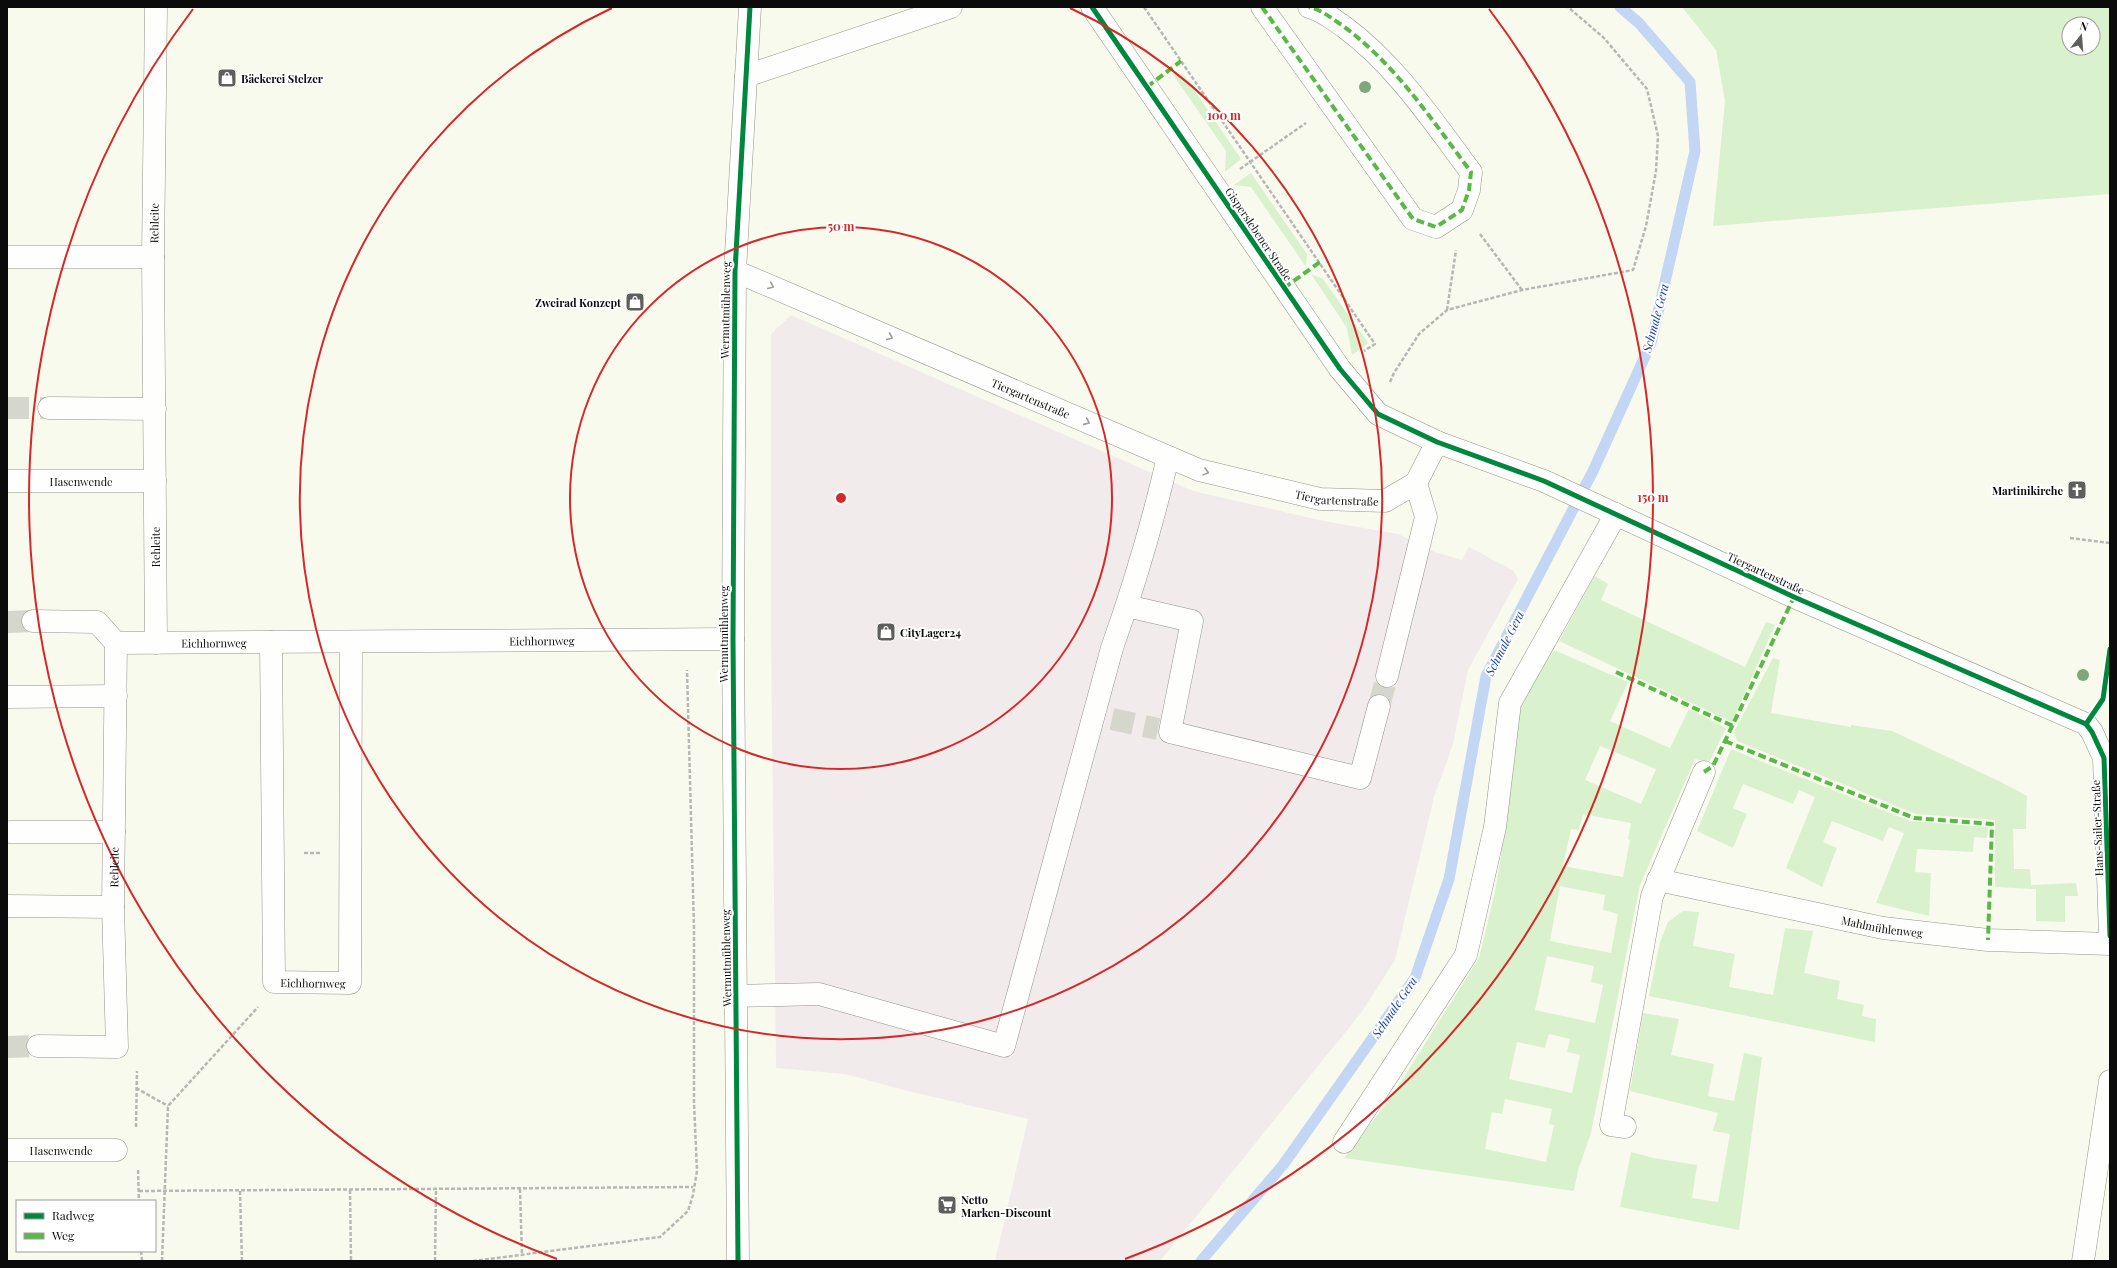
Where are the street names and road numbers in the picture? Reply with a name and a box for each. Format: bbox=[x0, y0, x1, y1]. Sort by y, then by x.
street label: Gisperslebener Straße bbox=[1222, 184, 1296, 284]
street label: Rehleite bbox=[146, 202, 161, 243]
street label: Wermutmühlenweg bbox=[717, 261, 733, 360]
street label: Tiergartenstraße bbox=[989, 374, 1073, 422]
street label: Hasenwende bbox=[49, 474, 113, 489]
street label: Tiergartenstraße bbox=[1294, 486, 1379, 508]
street label: Rehleite bbox=[148, 526, 163, 567]
street label: Tiergartenstraße bbox=[1725, 548, 1808, 598]
street label: Wermutmühlenweg bbox=[716, 585, 731, 684]
street label: Eichhornweg bbox=[509, 633, 575, 648]
street label: Eichhornweg bbox=[181, 635, 247, 650]
street label: Hans-Sailer-Straße bbox=[2088, 779, 2106, 876]
street label: Rehleite bbox=[106, 846, 121, 887]
street label: Wermutmühlenweg bbox=[718, 909, 734, 1008]
street label: Mahlmühlenweg bbox=[1840, 912, 1924, 940]
street label: Eichhornweg bbox=[280, 975, 346, 990]
street label: Hasenwende bbox=[29, 1143, 93, 1158]

